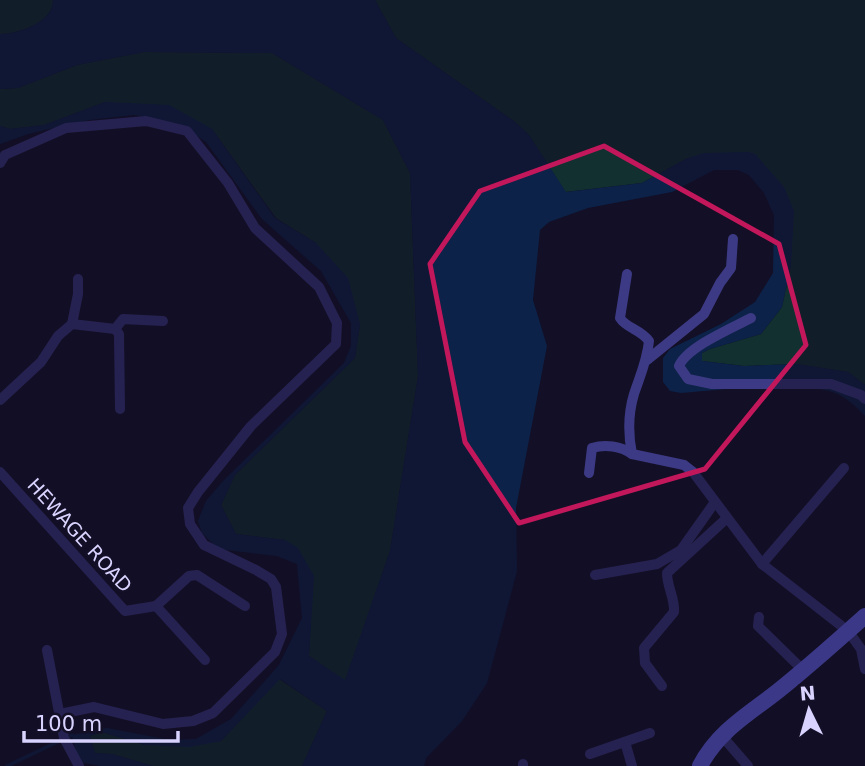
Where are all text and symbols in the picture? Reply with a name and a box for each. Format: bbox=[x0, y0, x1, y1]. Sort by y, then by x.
street label: HEWAGE ROAD bbox=[23, 474, 137, 596]
north arrow bbox=[774, 675, 844, 745]
text: N bbox=[799, 681, 816, 705]
scale bar bbox=[24, 700, 178, 744]
text: 100 m bbox=[35, 712, 102, 736]

